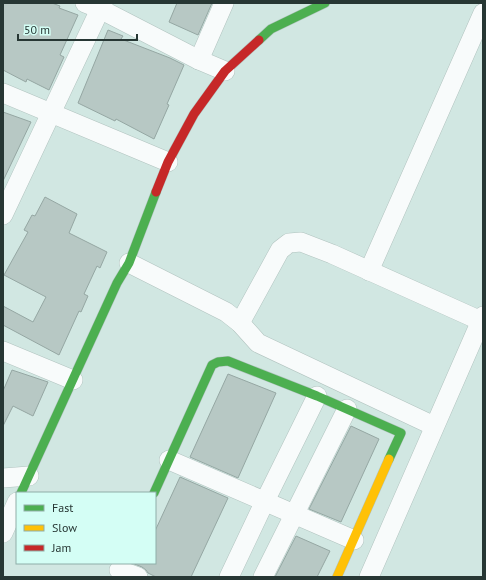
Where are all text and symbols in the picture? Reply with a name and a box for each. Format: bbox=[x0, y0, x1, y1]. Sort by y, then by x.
scale bar bbox=[18, 16, 137, 42]
text: 50 m bbox=[24, 22, 50, 37]
legend bbox=[16, 492, 156, 564]
text: Fast bbox=[52, 500, 73, 515]
text: Slow bbox=[52, 520, 77, 535]
text: Jam bbox=[51, 540, 71, 555]

